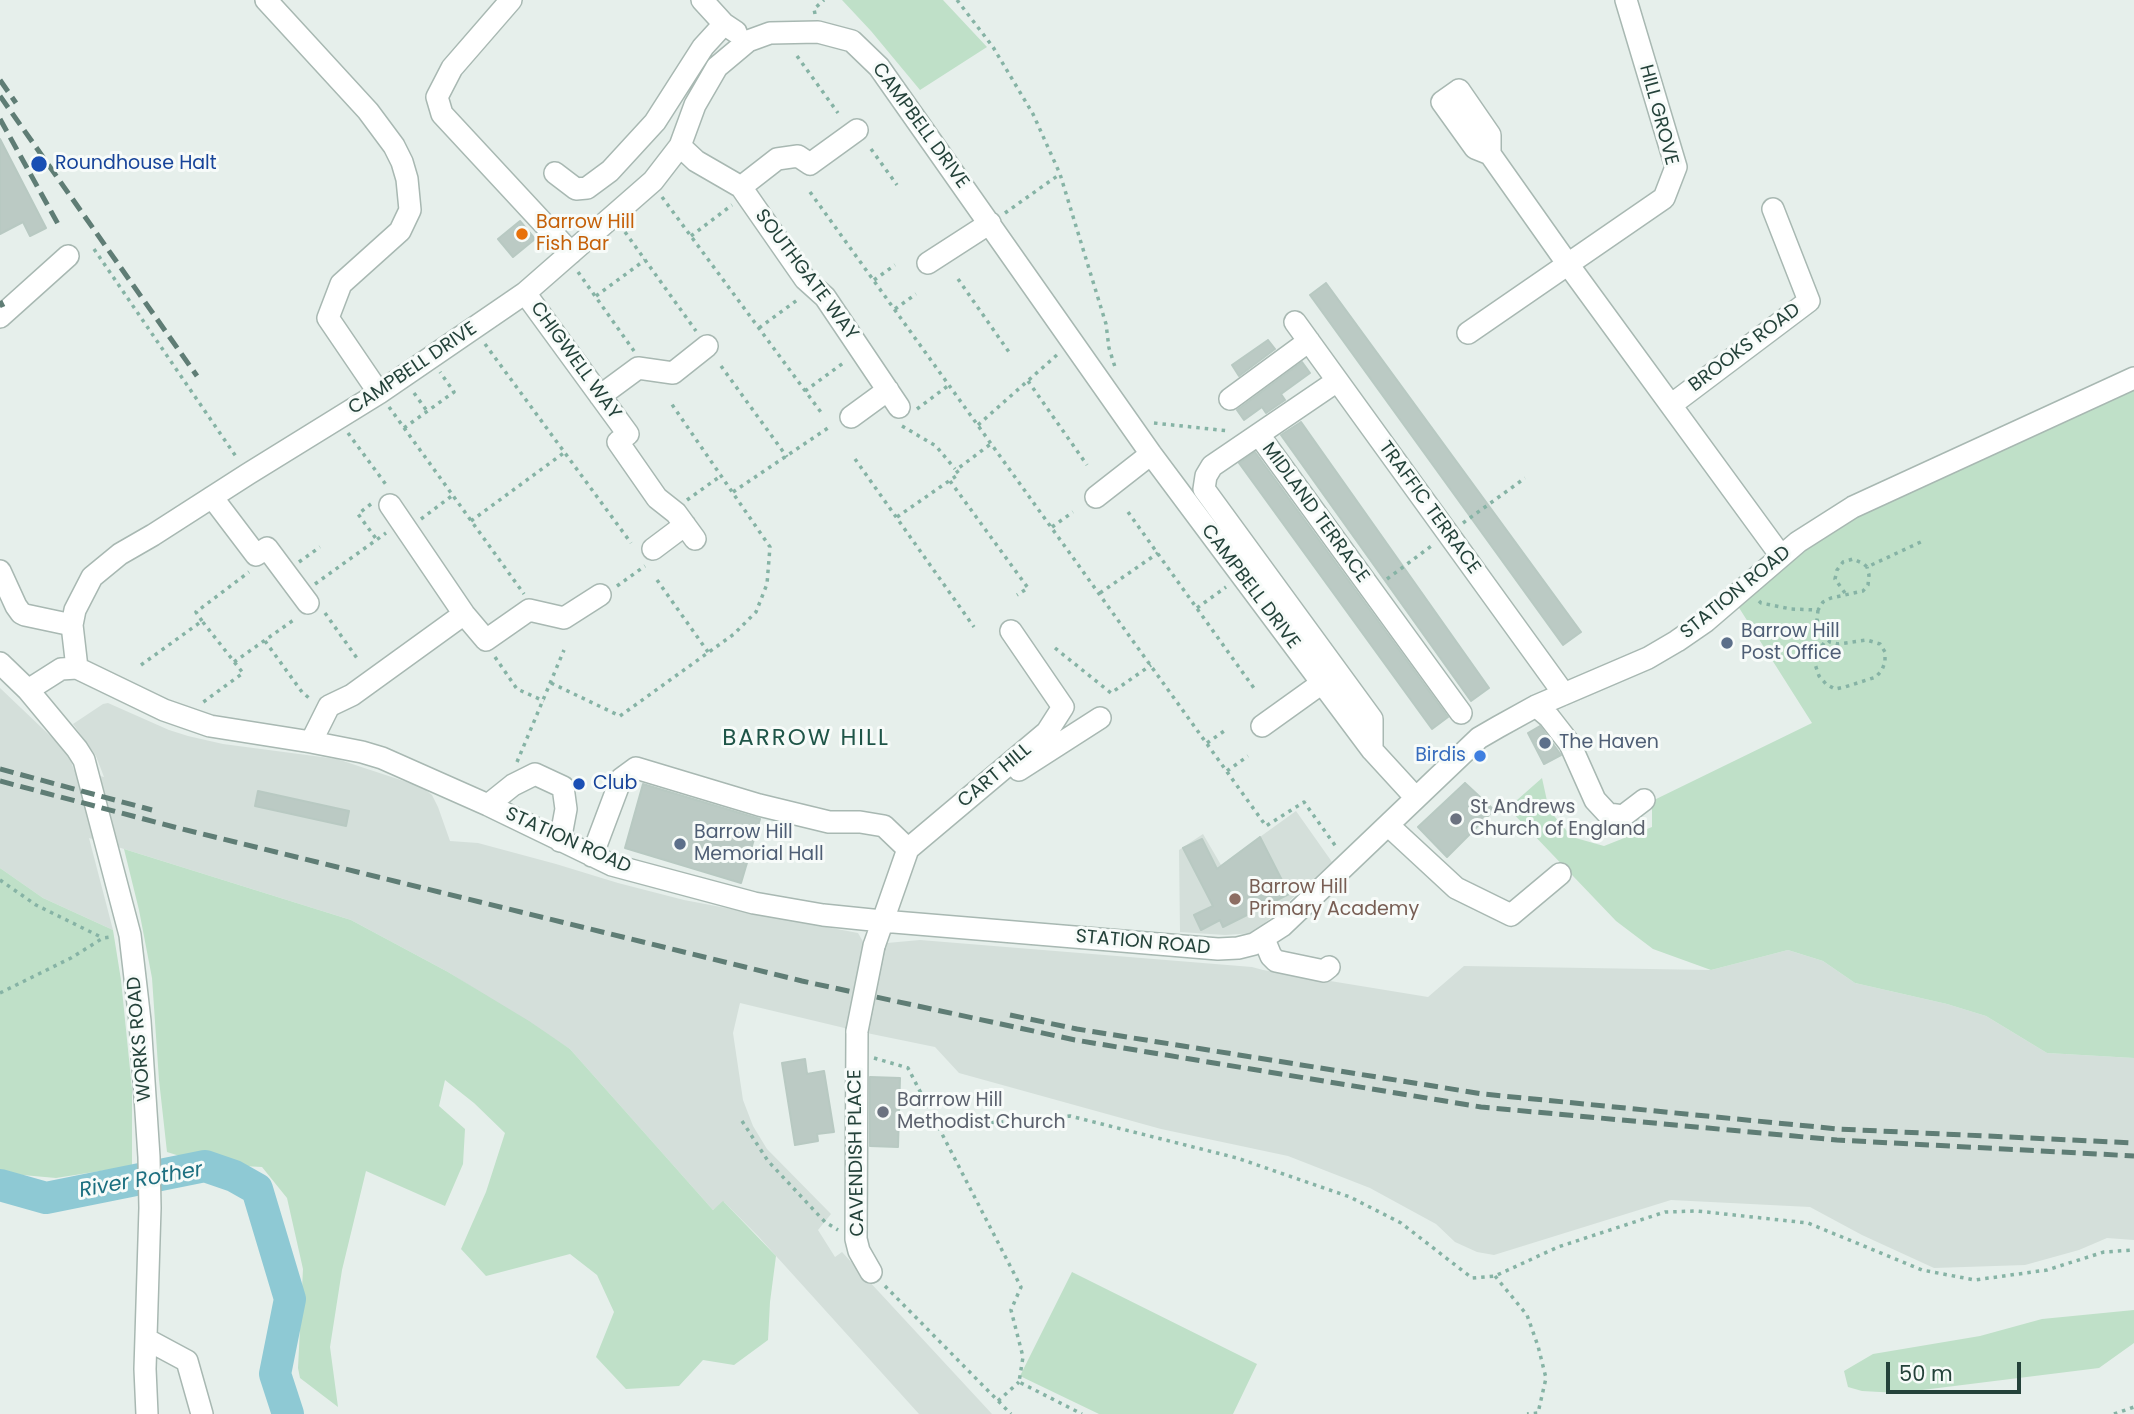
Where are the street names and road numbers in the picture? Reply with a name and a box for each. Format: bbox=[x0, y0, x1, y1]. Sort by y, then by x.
street label: CAMPBELL DRIVE bbox=[867, 59, 973, 193]
street label: HILL GROVE bbox=[1634, 62, 1682, 168]
street label: SOUTHGATE WAY bbox=[750, 205, 862, 345]
street label: CHIGWELL WAY bbox=[525, 298, 625, 424]
street label: BROOKS ROAD bbox=[1685, 299, 1805, 397]
street label: CAMPBELL DRIVE bbox=[344, 318, 482, 420]
street label: TRAFFIC TERRACE bbox=[1373, 437, 1485, 579]
street label: MIDLAND TERRACE bbox=[1256, 438, 1374, 588]
street label: CAMPBELL DRIVE bbox=[1196, 520, 1304, 654]
street label: STATION ROAD bbox=[1676, 542, 1796, 644]
street label: CART HILL bbox=[954, 739, 1036, 813]
street label: STATION ROAD bbox=[502, 803, 634, 879]
street label: STATION ROAD bbox=[1075, 926, 1211, 960]
street label: WORKS ROAD bbox=[123, 976, 157, 1102]
street label: CAVENDISH PLACE bbox=[844, 1069, 870, 1237]

